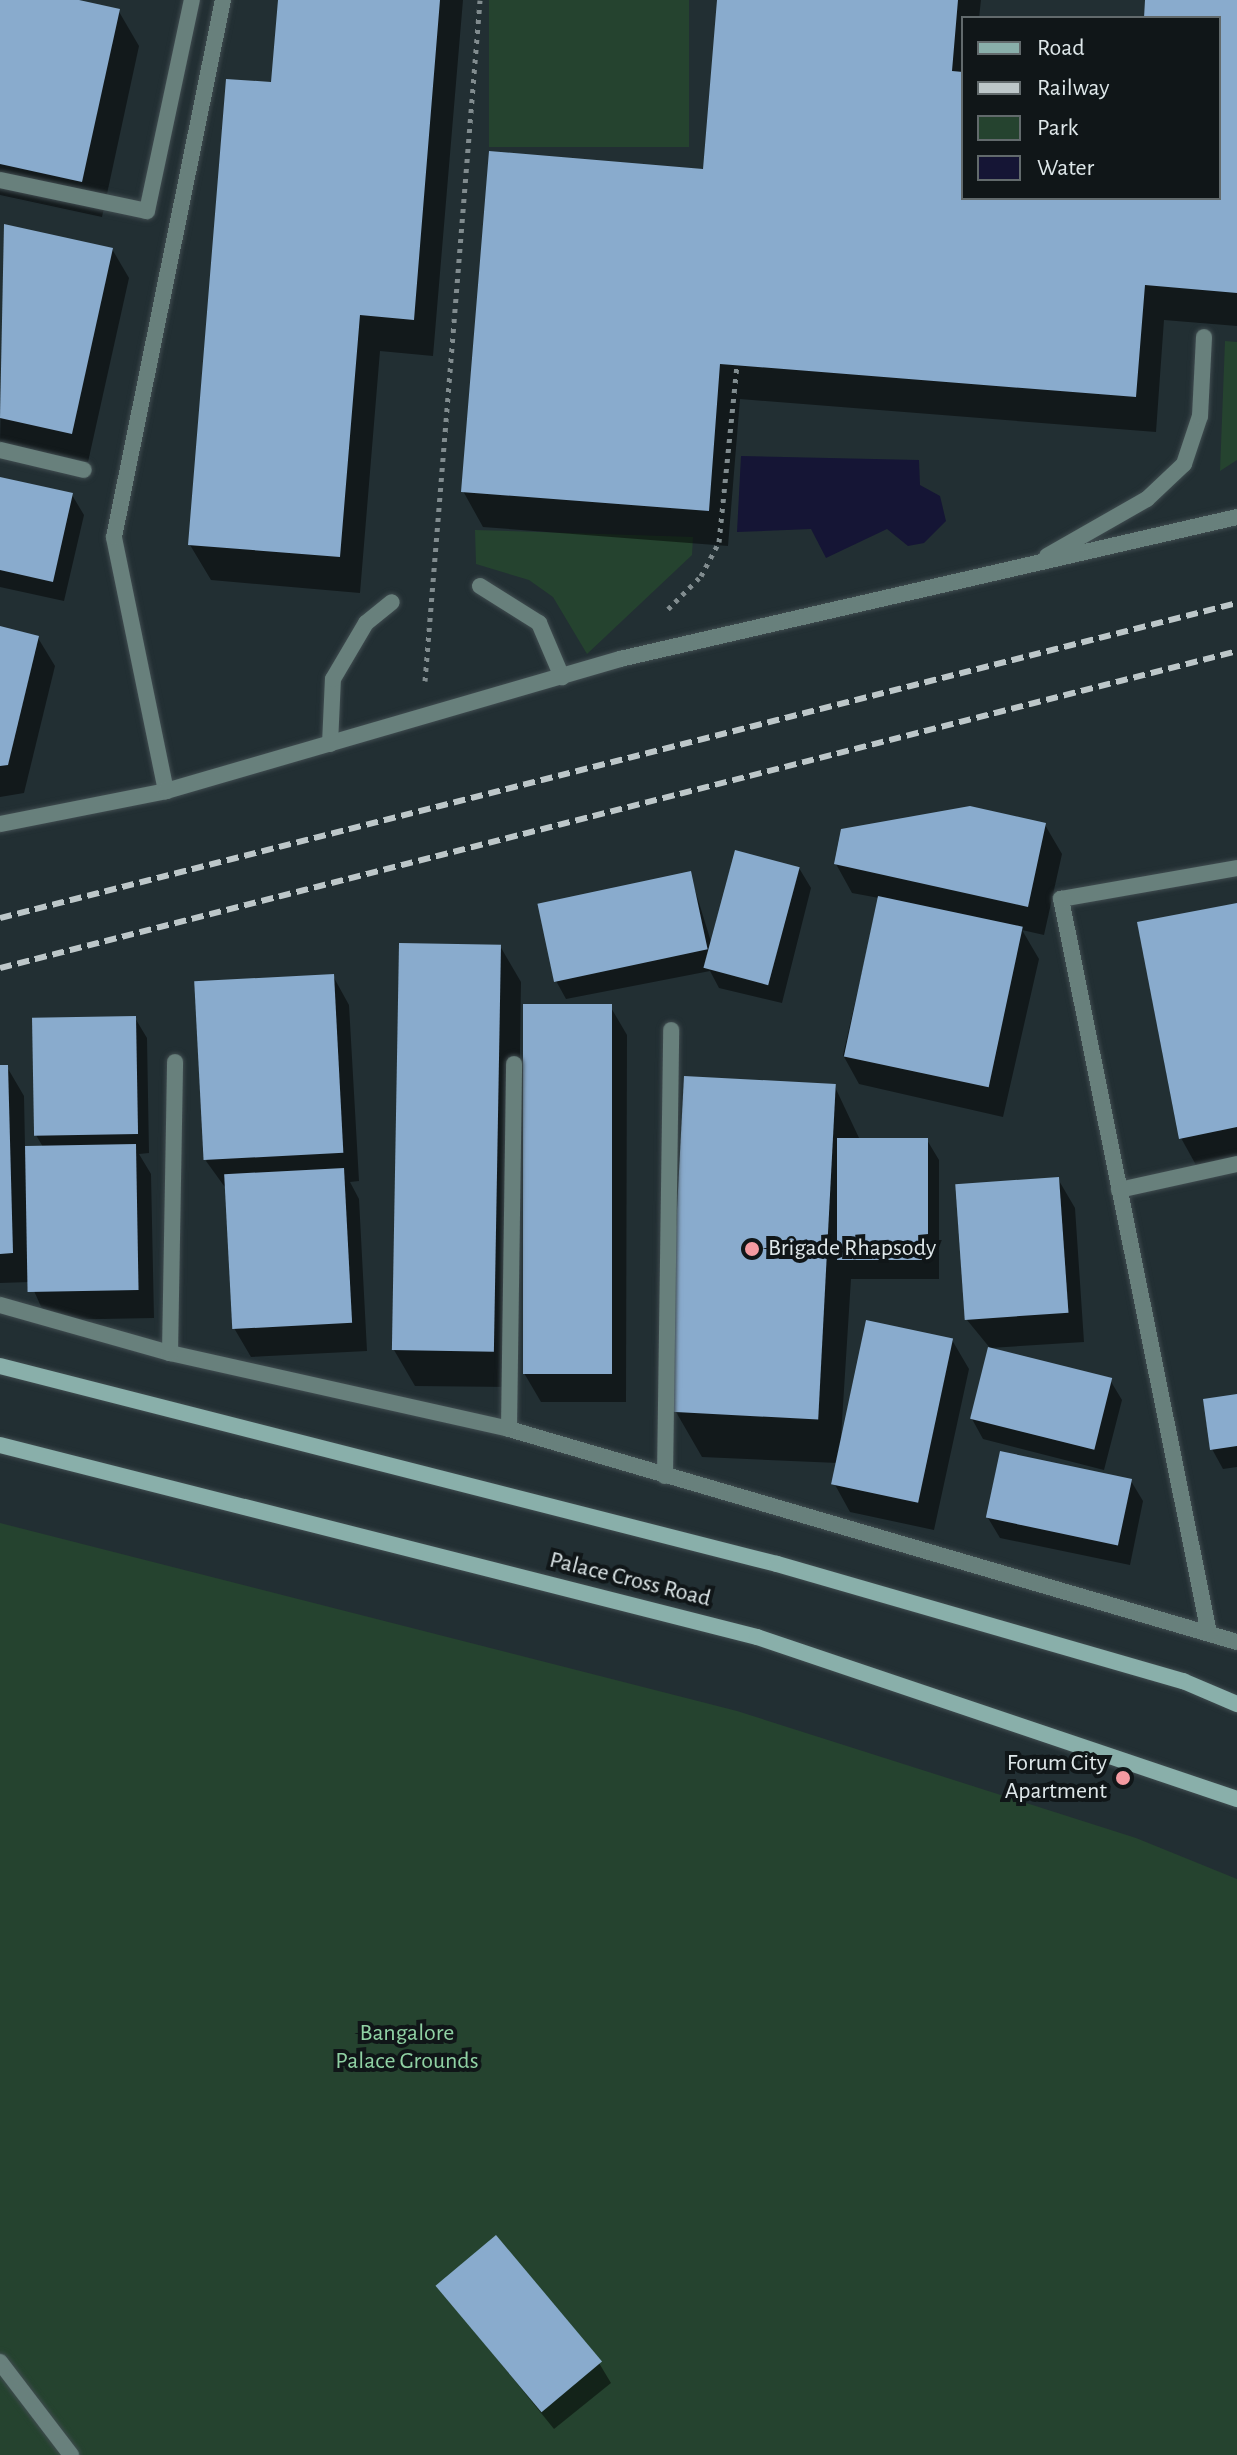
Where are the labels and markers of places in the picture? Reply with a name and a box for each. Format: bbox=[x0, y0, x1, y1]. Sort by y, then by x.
place label: Brigade Rhapsody bbox=[768, 1235, 936, 1263]
marker: Brigade Rhapsody bbox=[743, 1240, 761, 1258]
place label: Forum City Apartment bbox=[1005, 1750, 1107, 1806]
marker: Forum City Apartment bbox=[1114, 1769, 1132, 1787]

